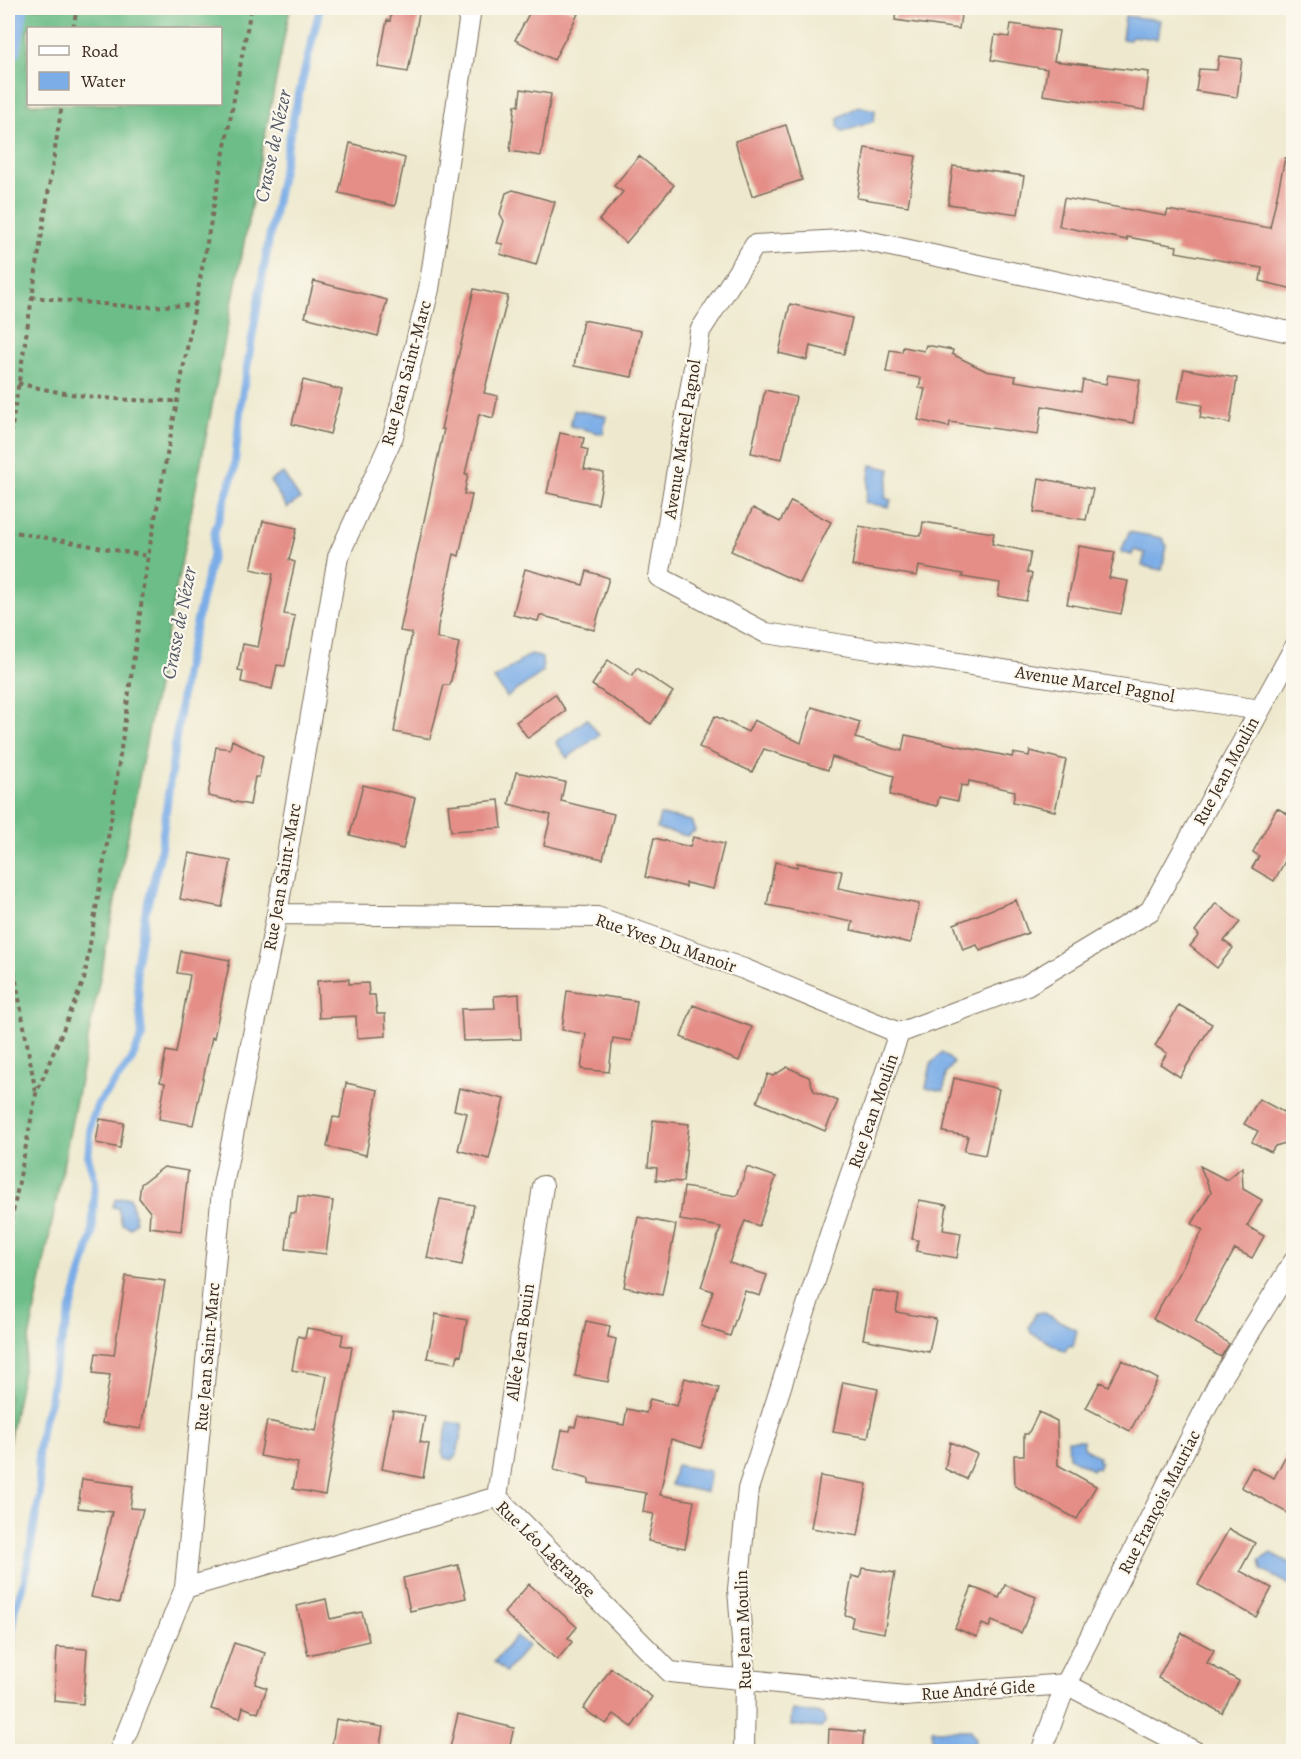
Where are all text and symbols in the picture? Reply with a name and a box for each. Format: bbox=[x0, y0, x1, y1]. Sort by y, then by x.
legend bbox=[27, 27, 222, 105]
text: Road bbox=[81, 39, 119, 63]
text: Water bbox=[80, 69, 126, 93]
water label: Crasse de Nézer bbox=[248, 86, 298, 205]
street label: Rue Jean Saint-Marc bbox=[375, 298, 437, 448]
street label: Avenue Marcel Pagnol bbox=[657, 357, 707, 521]
water label: Crasse de Nézer bbox=[155, 563, 203, 682]
street label: Avenue Marcel Pagnol bbox=[1013, 659, 1177, 709]
street label: Rue Jean Moulin bbox=[1187, 712, 1265, 830]
street label: Rue Jean Saint-Marc bbox=[257, 801, 307, 953]
street label: Rue Yves Du Manoir bbox=[592, 908, 740, 978]
street label: Rue Jean Moulin bbox=[842, 1050, 904, 1172]
street label: Rue Jean Saint-Marc bbox=[189, 1282, 225, 1432]
street label: Allée Jean Bouin bbox=[500, 1282, 540, 1403]
street label: Rue François Mauriac bbox=[1112, 1426, 1206, 1578]
street label: Rue Léo Lagrange bbox=[491, 1495, 601, 1603]
street label: Rue Jean Moulin bbox=[729, 1570, 757, 1690]
street label: Rue André Gide bbox=[920, 1674, 1036, 1706]

